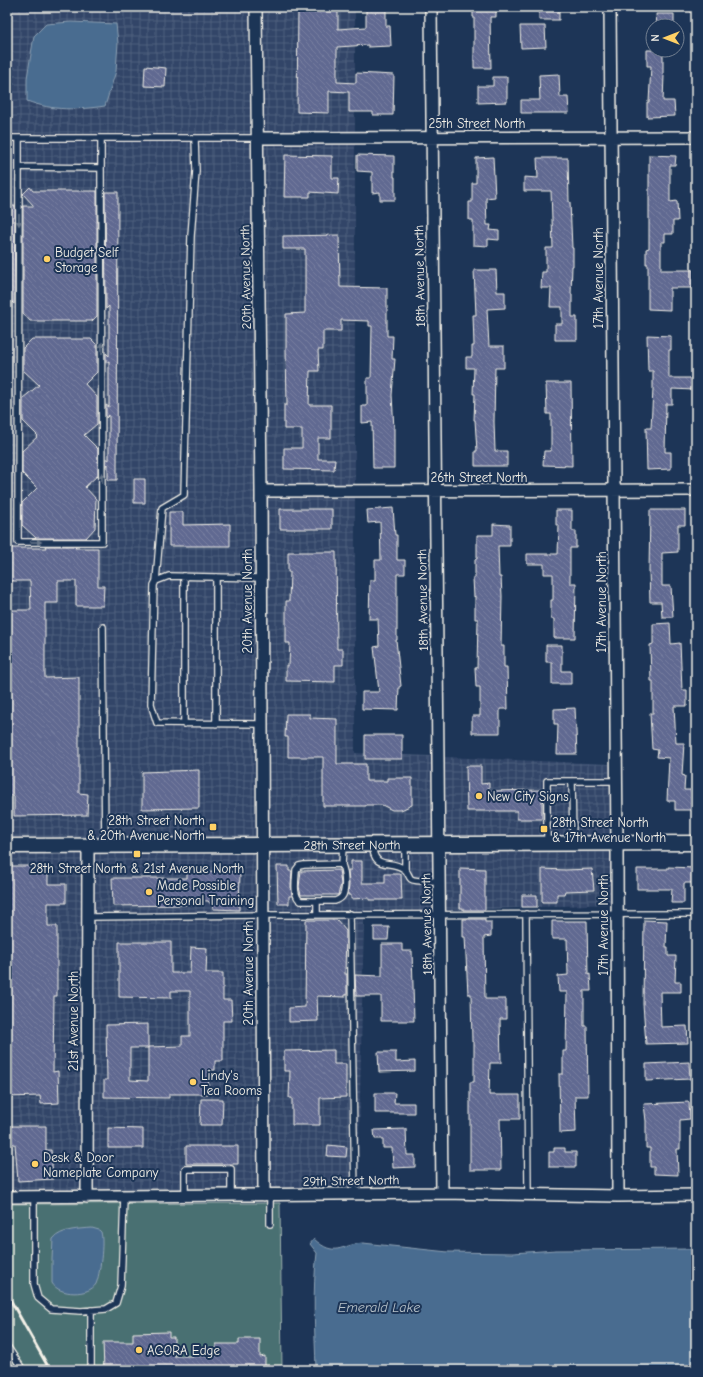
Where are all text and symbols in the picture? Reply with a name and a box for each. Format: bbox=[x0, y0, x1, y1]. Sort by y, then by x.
north arrow bbox=[645, 18, 685, 58]
text: N bbox=[649, 34, 662, 42]
street label: 25th Street North bbox=[428, 116, 526, 131]
one-way arrow bbox=[16, 214, 22, 227]
street label: 20th Avenue North bbox=[237, 224, 254, 330]
street label: 18th Avenue North bbox=[411, 225, 428, 327]
street label: 17th Avenue North bbox=[591, 227, 606, 329]
place label: Budget Self Storage bbox=[55, 245, 120, 275]
marker: Budget Self Storage bbox=[42, 254, 52, 264]
one-way arrow bbox=[99, 341, 105, 354]
street label: 26th Street North bbox=[430, 470, 528, 485]
one-way arrow bbox=[99, 471, 105, 484]
one-way arrow bbox=[30, 539, 43, 545]
street label: 20th Avenue North bbox=[240, 548, 255, 653]
street label: 18th Avenue North bbox=[414, 549, 431, 651]
street label: 17th Avenue North bbox=[594, 551, 609, 653]
place label: New City Signs bbox=[487, 789, 569, 804]
marker: New City Signs bbox=[474, 791, 484, 801]
place label: 28th Street North & 20th Avenue North bbox=[87, 813, 205, 843]
place label: 28th Street North & 17th Avenue North bbox=[552, 815, 666, 845]
marker: 28th Street North & 20th Avenue North bbox=[208, 822, 218, 832]
marker: 28th Street North & 17th Avenue North bbox=[539, 824, 549, 834]
street label: 28th Street North bbox=[304, 837, 400, 853]
marker: 28th Street North & 21st Avenue North bbox=[132, 849, 142, 859]
place label: 28th Street North & 21st Avenue North bbox=[30, 861, 244, 876]
street label: 18th Avenue North bbox=[418, 873, 435, 975]
street label: 17th Avenue North bbox=[596, 874, 611, 976]
place label: Made Possible Personal Training bbox=[157, 878, 254, 908]
marker: Made Possible Personal Training bbox=[144, 887, 154, 897]
street label: 20th Avenue North bbox=[241, 920, 256, 1025]
street label: 21st Avenue North bbox=[66, 971, 81, 1071]
place label: Lindy's Tea Rooms bbox=[201, 1068, 262, 1098]
marker: Lindy's Tea Rooms bbox=[188, 1077, 198, 1087]
place label: Desk & Door Nameplate Company bbox=[43, 1150, 159, 1180]
marker: Desk & Door Nameplate Company bbox=[30, 1159, 40, 1169]
street label: 29th Street North bbox=[302, 1172, 400, 1189]
water label: Emerald Lake bbox=[338, 1299, 420, 1316]
place label: AGORA Edge bbox=[147, 1343, 220, 1358]
marker: AGORA Edge bbox=[134, 1345, 144, 1355]

